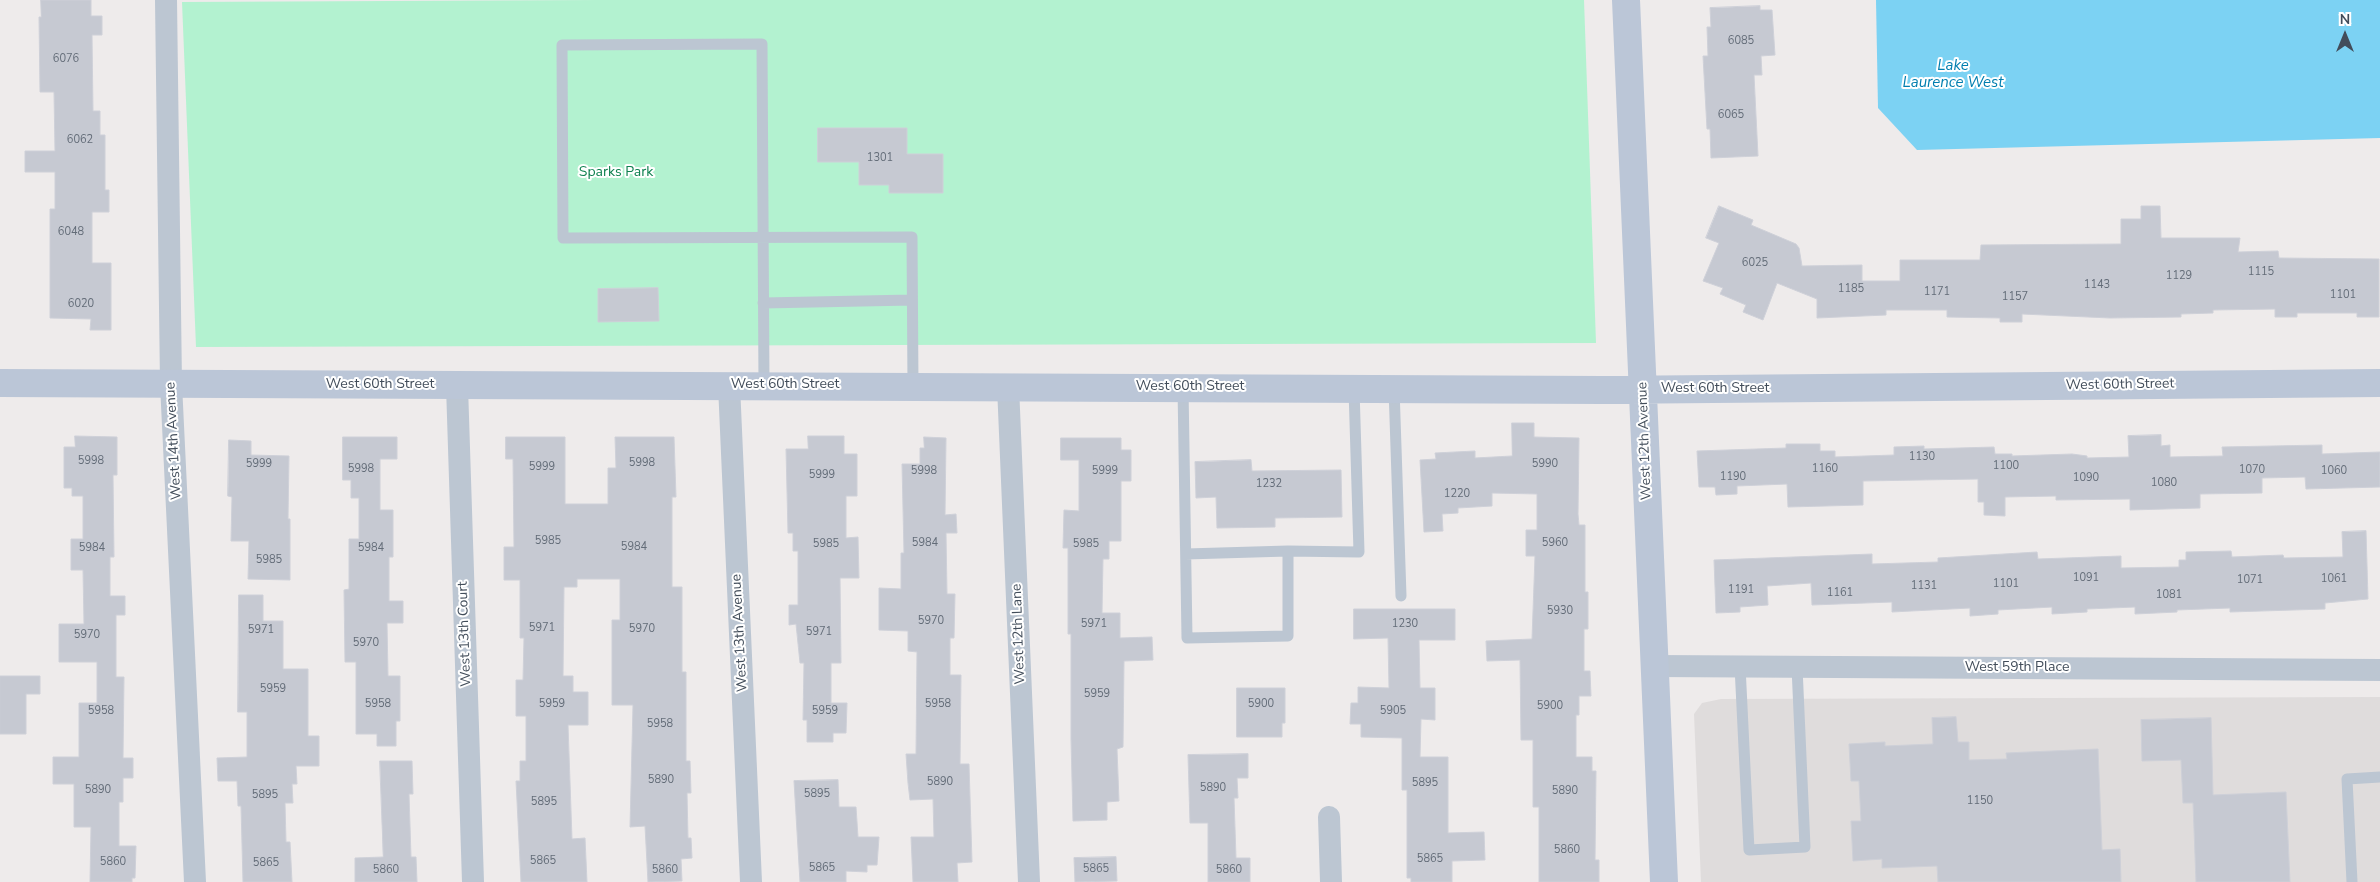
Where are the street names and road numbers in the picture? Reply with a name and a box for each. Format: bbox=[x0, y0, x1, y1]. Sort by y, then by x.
street label: West 60th Street bbox=[2066, 376, 2174, 394]
street label: West 60th Street bbox=[326, 377, 434, 393]
street label: West 60th Street bbox=[731, 377, 839, 393]
street label: West 60th Street bbox=[1136, 379, 1244, 395]
street label: West 60th Street bbox=[1661, 381, 1769, 397]
street label: West 14th Avenue bbox=[163, 382, 185, 500]
street label: West 12th Avenue bbox=[1635, 382, 1655, 500]
street label: West 13th Avenue bbox=[729, 574, 751, 692]
street label: West 13th Court bbox=[455, 581, 475, 687]
street label: West 12th Lane bbox=[1009, 583, 1029, 685]
street label: West 59th Place bbox=[1965, 660, 2069, 676]

